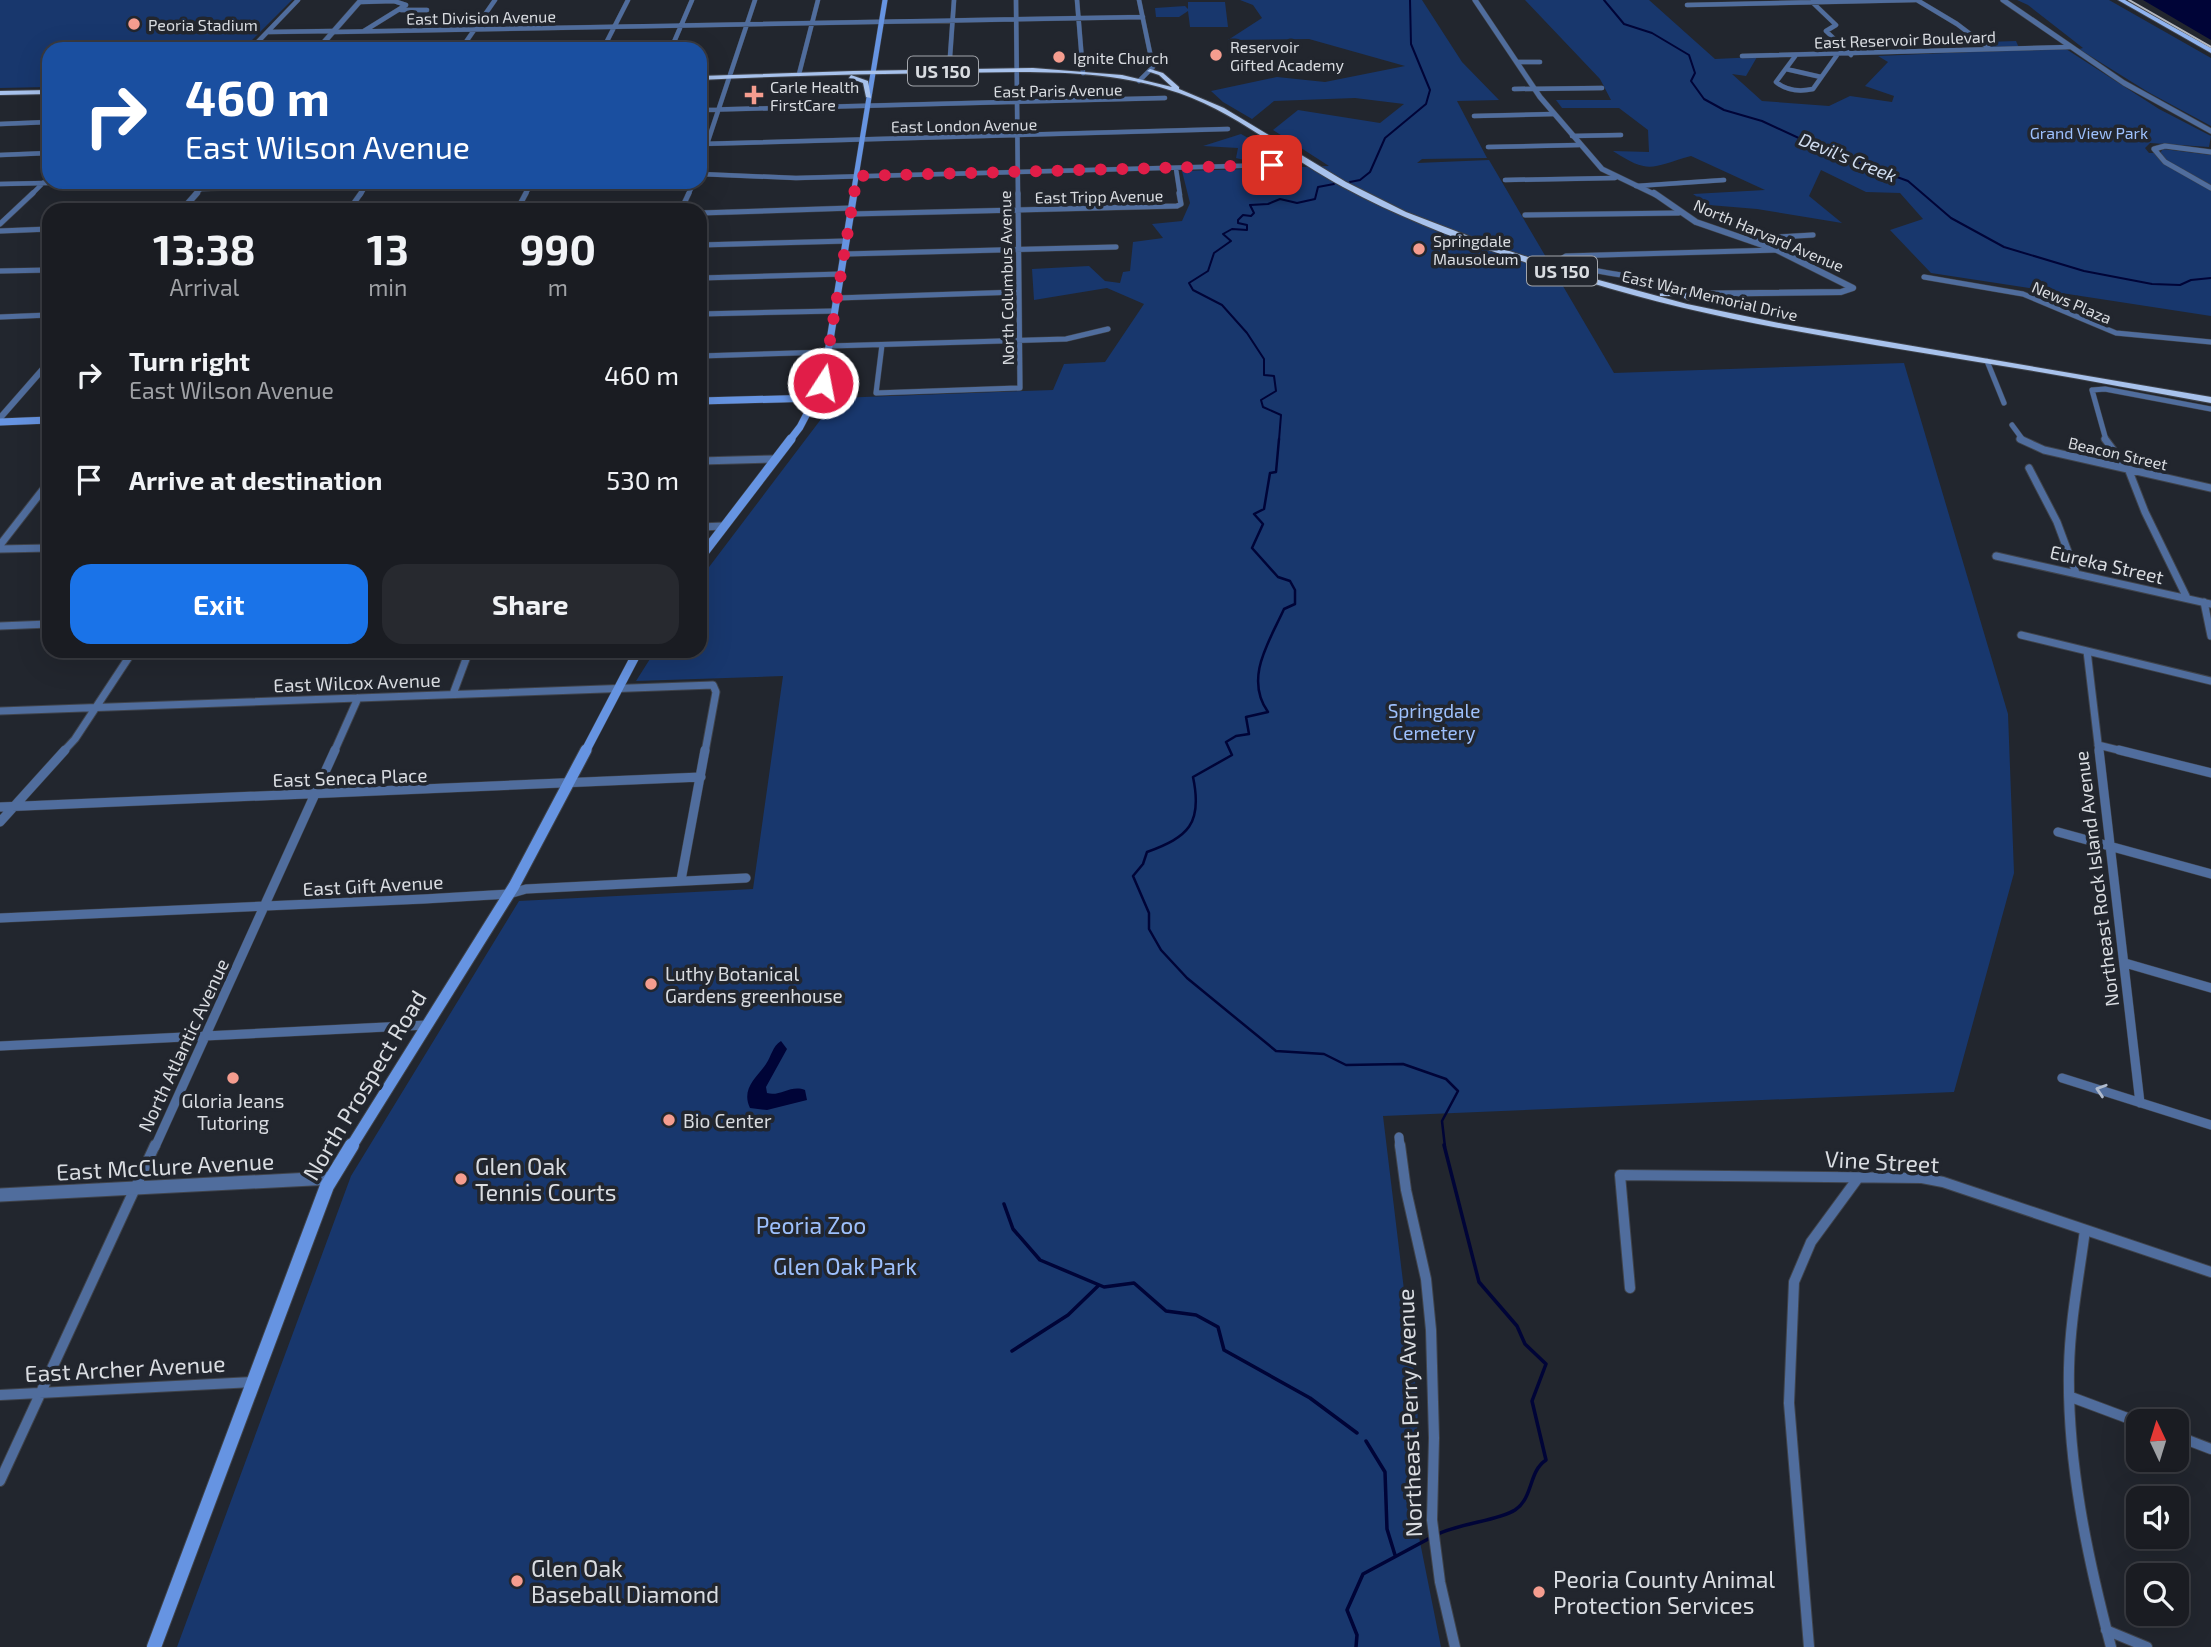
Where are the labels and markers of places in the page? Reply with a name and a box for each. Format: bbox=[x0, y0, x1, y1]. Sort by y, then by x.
place label: Peoria Stadium bbox=[148, 15, 258, 34]
marker: Peoria Stadium bbox=[126, 16, 142, 32]
place label: Reservoir Gifted Academy bbox=[1230, 37, 1344, 74]
marker: Reservoir Gifted Academy bbox=[1208, 47, 1224, 63]
place label: Ignite Church bbox=[1073, 48, 1169, 67]
marker: Ignite Church bbox=[1051, 49, 1067, 65]
place label: Carle Health FirstCare bbox=[770, 77, 859, 114]
marker: Carle Health FirstCare bbox=[744, 85, 764, 105]
pin bbox=[1242, 135, 1302, 195]
place label: Springdale Mausoleum bbox=[1433, 231, 1519, 268]
marker: Springdale Mausoleum bbox=[1411, 241, 1427, 257]
place label: Luthy Botanical Gardens greenhouse bbox=[665, 962, 843, 1007]
marker: Luthy Botanical Gardens greenhouse bbox=[643, 976, 659, 992]
marker: Gloria Jeans Tutoring bbox=[225, 1070, 241, 1086]
place label: Gloria Jeans Tutoring bbox=[182, 1089, 284, 1134]
place label: Bio Center bbox=[683, 1109, 772, 1132]
marker: Bio Center bbox=[661, 1112, 677, 1128]
place label: Glen Oak Tennis Courts bbox=[475, 1152, 616, 1206]
marker: Glen Oak Tennis Courts bbox=[453, 1171, 469, 1187]
place label: Glen Oak Baseball Diamond bbox=[531, 1554, 719, 1608]
place label: Peoria County Animal Protection Services bbox=[1553, 1565, 1775, 1619]
marker: Glen Oak Baseball Diamond bbox=[509, 1573, 525, 1589]
marker: Peoria County Animal Protection Services bbox=[1531, 1584, 1547, 1600]

